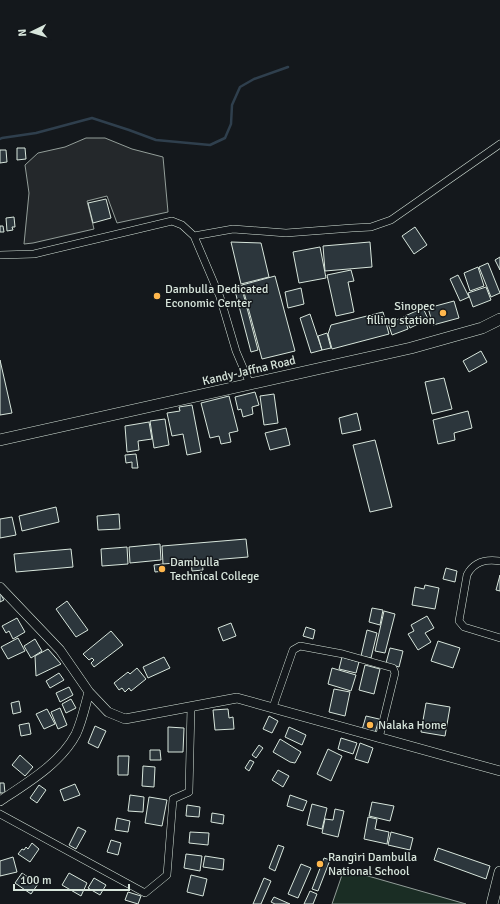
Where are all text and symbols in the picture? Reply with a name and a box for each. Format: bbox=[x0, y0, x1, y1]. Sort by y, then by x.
north arrow bbox=[12, 12, 52, 52]
text: N bbox=[16, 28, 29, 37]
place label: Dambulla Dedicated Economic Center bbox=[165, 282, 268, 311]
marker: Dambulla Dedicated Economic Center bbox=[152, 291, 162, 301]
place label: Sinopec filling station bbox=[367, 299, 435, 328]
marker: Sinopec filling station bbox=[438, 308, 448, 318]
street label: Kandy-Jaffna Road bbox=[201, 353, 297, 389]
place label: Dambulla Technical College bbox=[170, 555, 259, 584]
marker: Dambulla Technical College bbox=[157, 564, 167, 574]
place label: Nalaka Home bbox=[378, 718, 447, 733]
marker: Nalaka Home bbox=[365, 720, 375, 730]
place label: Rangiri Dambulla National School bbox=[328, 850, 417, 879]
marker: Rangiri Dambulla National School bbox=[315, 859, 325, 869]
scale bar bbox=[14, 866, 129, 892]
text: 100 m bbox=[20, 873, 52, 888]

